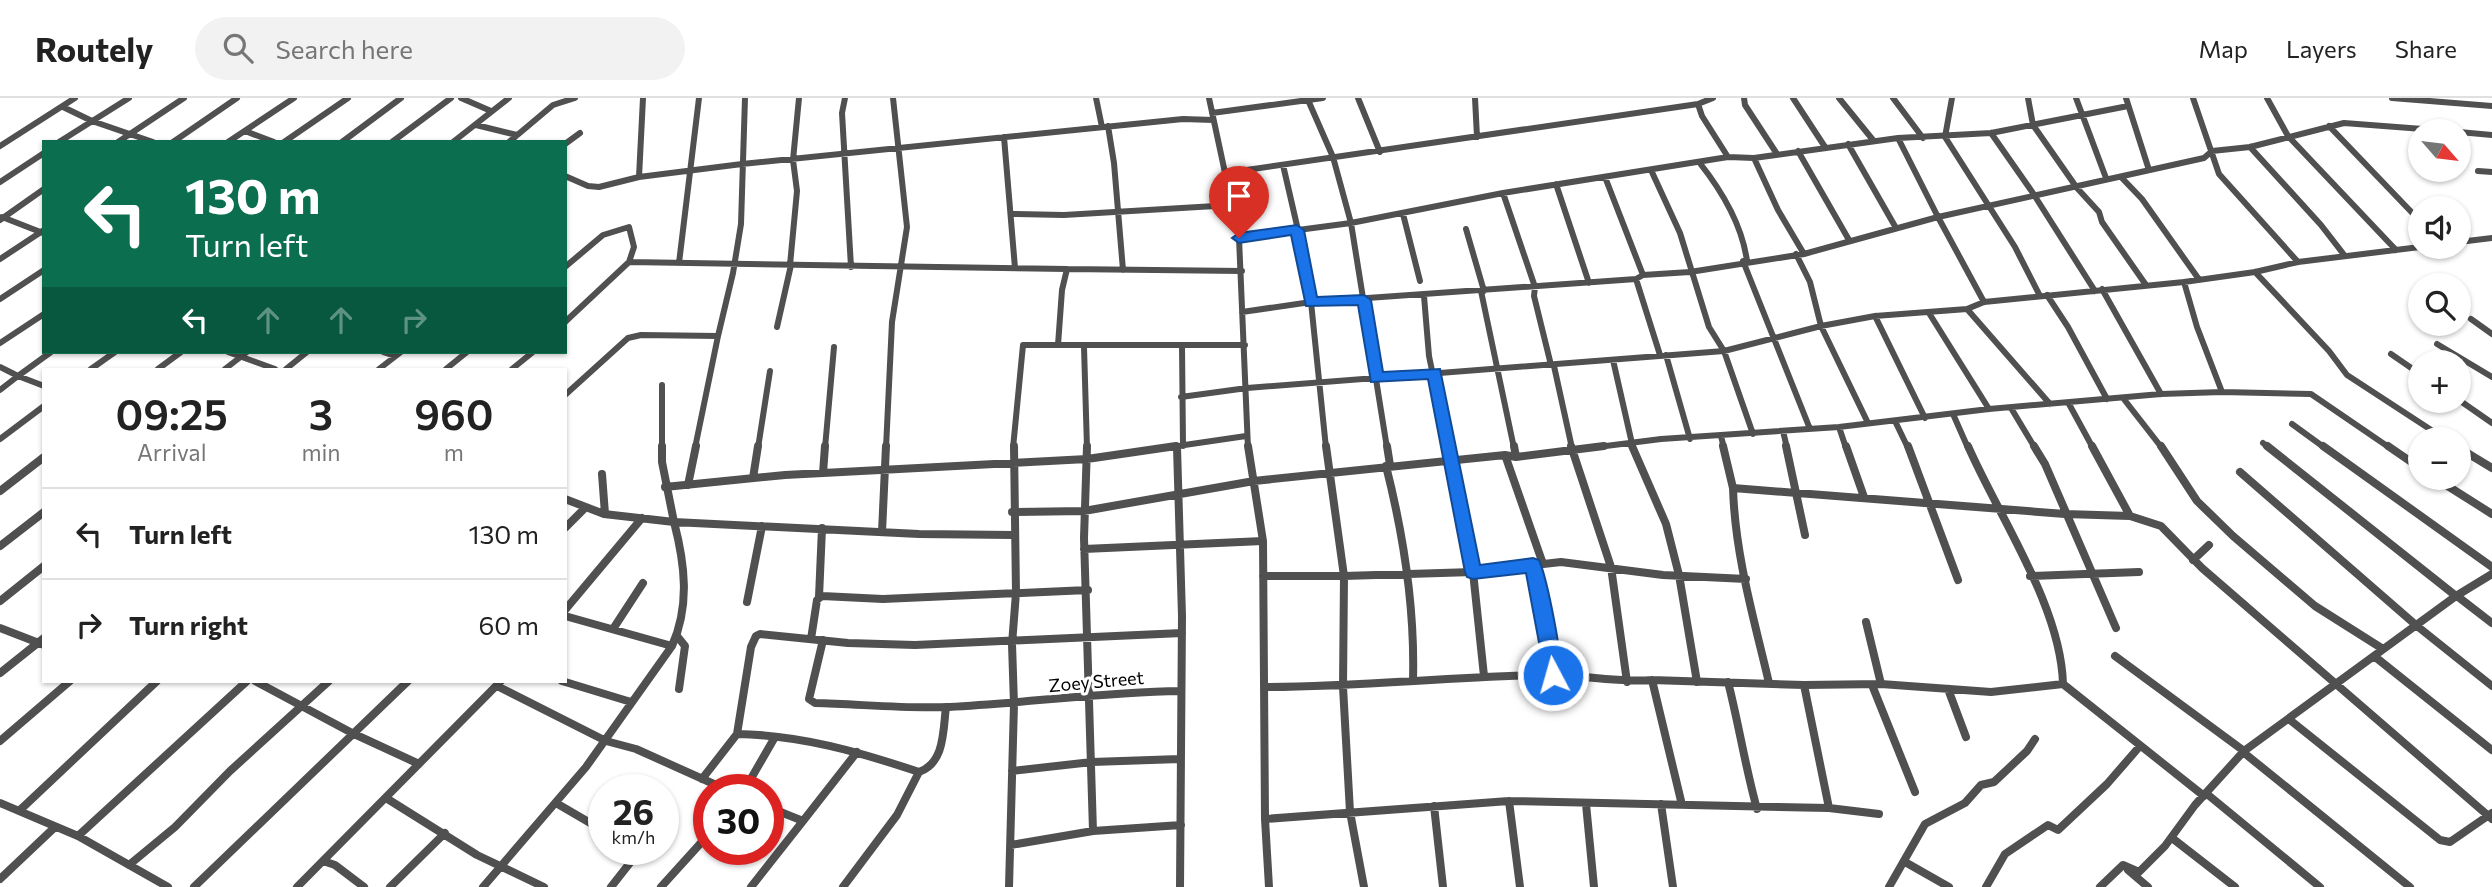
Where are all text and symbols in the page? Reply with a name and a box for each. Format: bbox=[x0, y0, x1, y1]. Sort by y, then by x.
search box bbox=[195, 17, 685, 80]
text: Routely bbox=[35, 28, 153, 69]
icon: search bbox=[219, 29, 257, 67]
text: Search here bbox=[275, 33, 413, 64]
text: Map bbox=[2199, 34, 2248, 63]
text: Layers bbox=[2286, 34, 2357, 63]
text: Share bbox=[2395, 34, 2457, 63]
north arrow bbox=[2408, 119, 2471, 182]
map controls bbox=[2408, 119, 2471, 490]
text: 130 m bbox=[185, 164, 320, 224]
pin bbox=[1209, 166, 1269, 238]
icon: left bbox=[70, 168, 161, 259]
icon: arrive bbox=[1220, 177, 1258, 215]
button: sound bbox=[2408, 196, 2471, 259]
text: Turn left bbox=[185, 224, 309, 264]
button: search bbox=[2408, 273, 2471, 336]
icon: left bbox=[176, 301, 214, 339]
icon: ahead bbox=[249, 301, 287, 339]
icon: ahead bbox=[322, 301, 360, 339]
icon: right bbox=[395, 301, 433, 339]
button: + bbox=[2408, 350, 2471, 413]
text: 09:25 bbox=[116, 387, 228, 439]
text: 3 bbox=[309, 387, 333, 439]
text: 960 bbox=[414, 387, 493, 439]
button: − bbox=[2408, 427, 2471, 490]
text: Arrival bbox=[137, 438, 207, 466]
text: min bbox=[301, 438, 341, 466]
text: m bbox=[444, 438, 464, 466]
icon: left bbox=[70, 515, 108, 553]
text: Turn left bbox=[129, 518, 232, 549]
text: 130 m bbox=[468, 518, 539, 549]
icon: right bbox=[70, 606, 108, 644]
text: Turn right bbox=[129, 609, 248, 640]
text: 60 m bbox=[479, 609, 539, 640]
position arrow bbox=[1516, 638, 1590, 712]
street label: Zoey Street bbox=[1047, 666, 1145, 696]
speed limit sign: 30 bbox=[693, 774, 784, 865]
text: 26 bbox=[613, 789, 654, 832]
text: km/h bbox=[612, 826, 655, 848]

